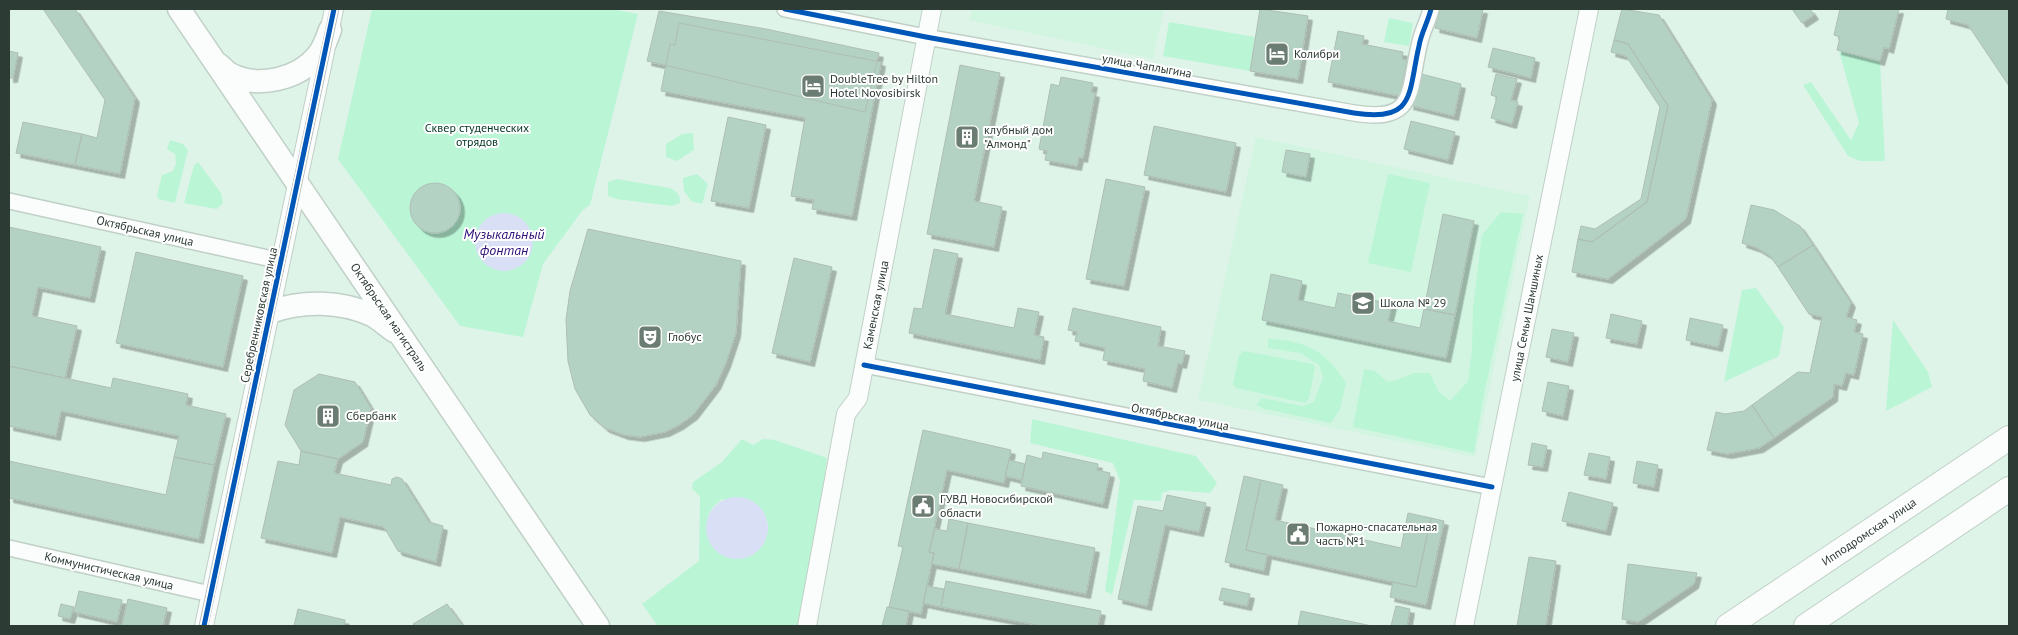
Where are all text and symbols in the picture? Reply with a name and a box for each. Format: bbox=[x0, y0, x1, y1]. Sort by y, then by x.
hotel icon: Колибри bbox=[1264, 41, 1290, 67]
place label: Колибри bbox=[1294, 46, 1339, 61]
street label: улица Чаплыгина bbox=[1101, 50, 1193, 81]
place label: DoubleTree by Hilton Hotel Novosibirsk bbox=[830, 71, 938, 100]
hotel icon: DoubleTree by Hilton Hotel Novosibirsk bbox=[800, 73, 826, 99]
park label: Сквер студенческих отрядов bbox=[425, 120, 529, 149]
place label: клубный дом "Алмонд" bbox=[984, 122, 1053, 151]
building icon: клубный дом "Алмонд" bbox=[954, 124, 980, 150]
street label: Октябрьская улица bbox=[95, 212, 195, 249]
water label: Музыкальный фонтан bbox=[464, 225, 545, 259]
street label: Серебренниковская улица bbox=[237, 246, 280, 384]
street label: улица Семьи Шамшиных bbox=[1507, 253, 1546, 383]
street label: Каменская улица bbox=[860, 259, 891, 351]
street label: Октябрьская магистраль bbox=[348, 260, 432, 374]
school or university icon: Школа № 29 bbox=[1350, 290, 1376, 316]
place label: Школа № 29 bbox=[1380, 295, 1446, 310]
theatre icon: Глобус bbox=[637, 324, 663, 350]
place label: Глобус bbox=[668, 329, 702, 344]
street label: Октябрьская улица bbox=[1130, 400, 1230, 433]
building icon: Сбербанк bbox=[315, 403, 341, 429]
place label: Сбербанк bbox=[346, 408, 397, 423]
place label: ГУВД Новосибирской области bbox=[940, 491, 1053, 520]
public building icon: ГУВД Новосибирской области bbox=[910, 493, 936, 519]
street label: Ипподромская улица bbox=[1818, 494, 1919, 569]
place label: Пожарно-спасательная часть №1 bbox=[1316, 519, 1437, 548]
public building icon: Пожарно-спасательная часть №1 bbox=[1285, 521, 1311, 547]
street label: Коммунистическая улица bbox=[43, 548, 175, 593]

